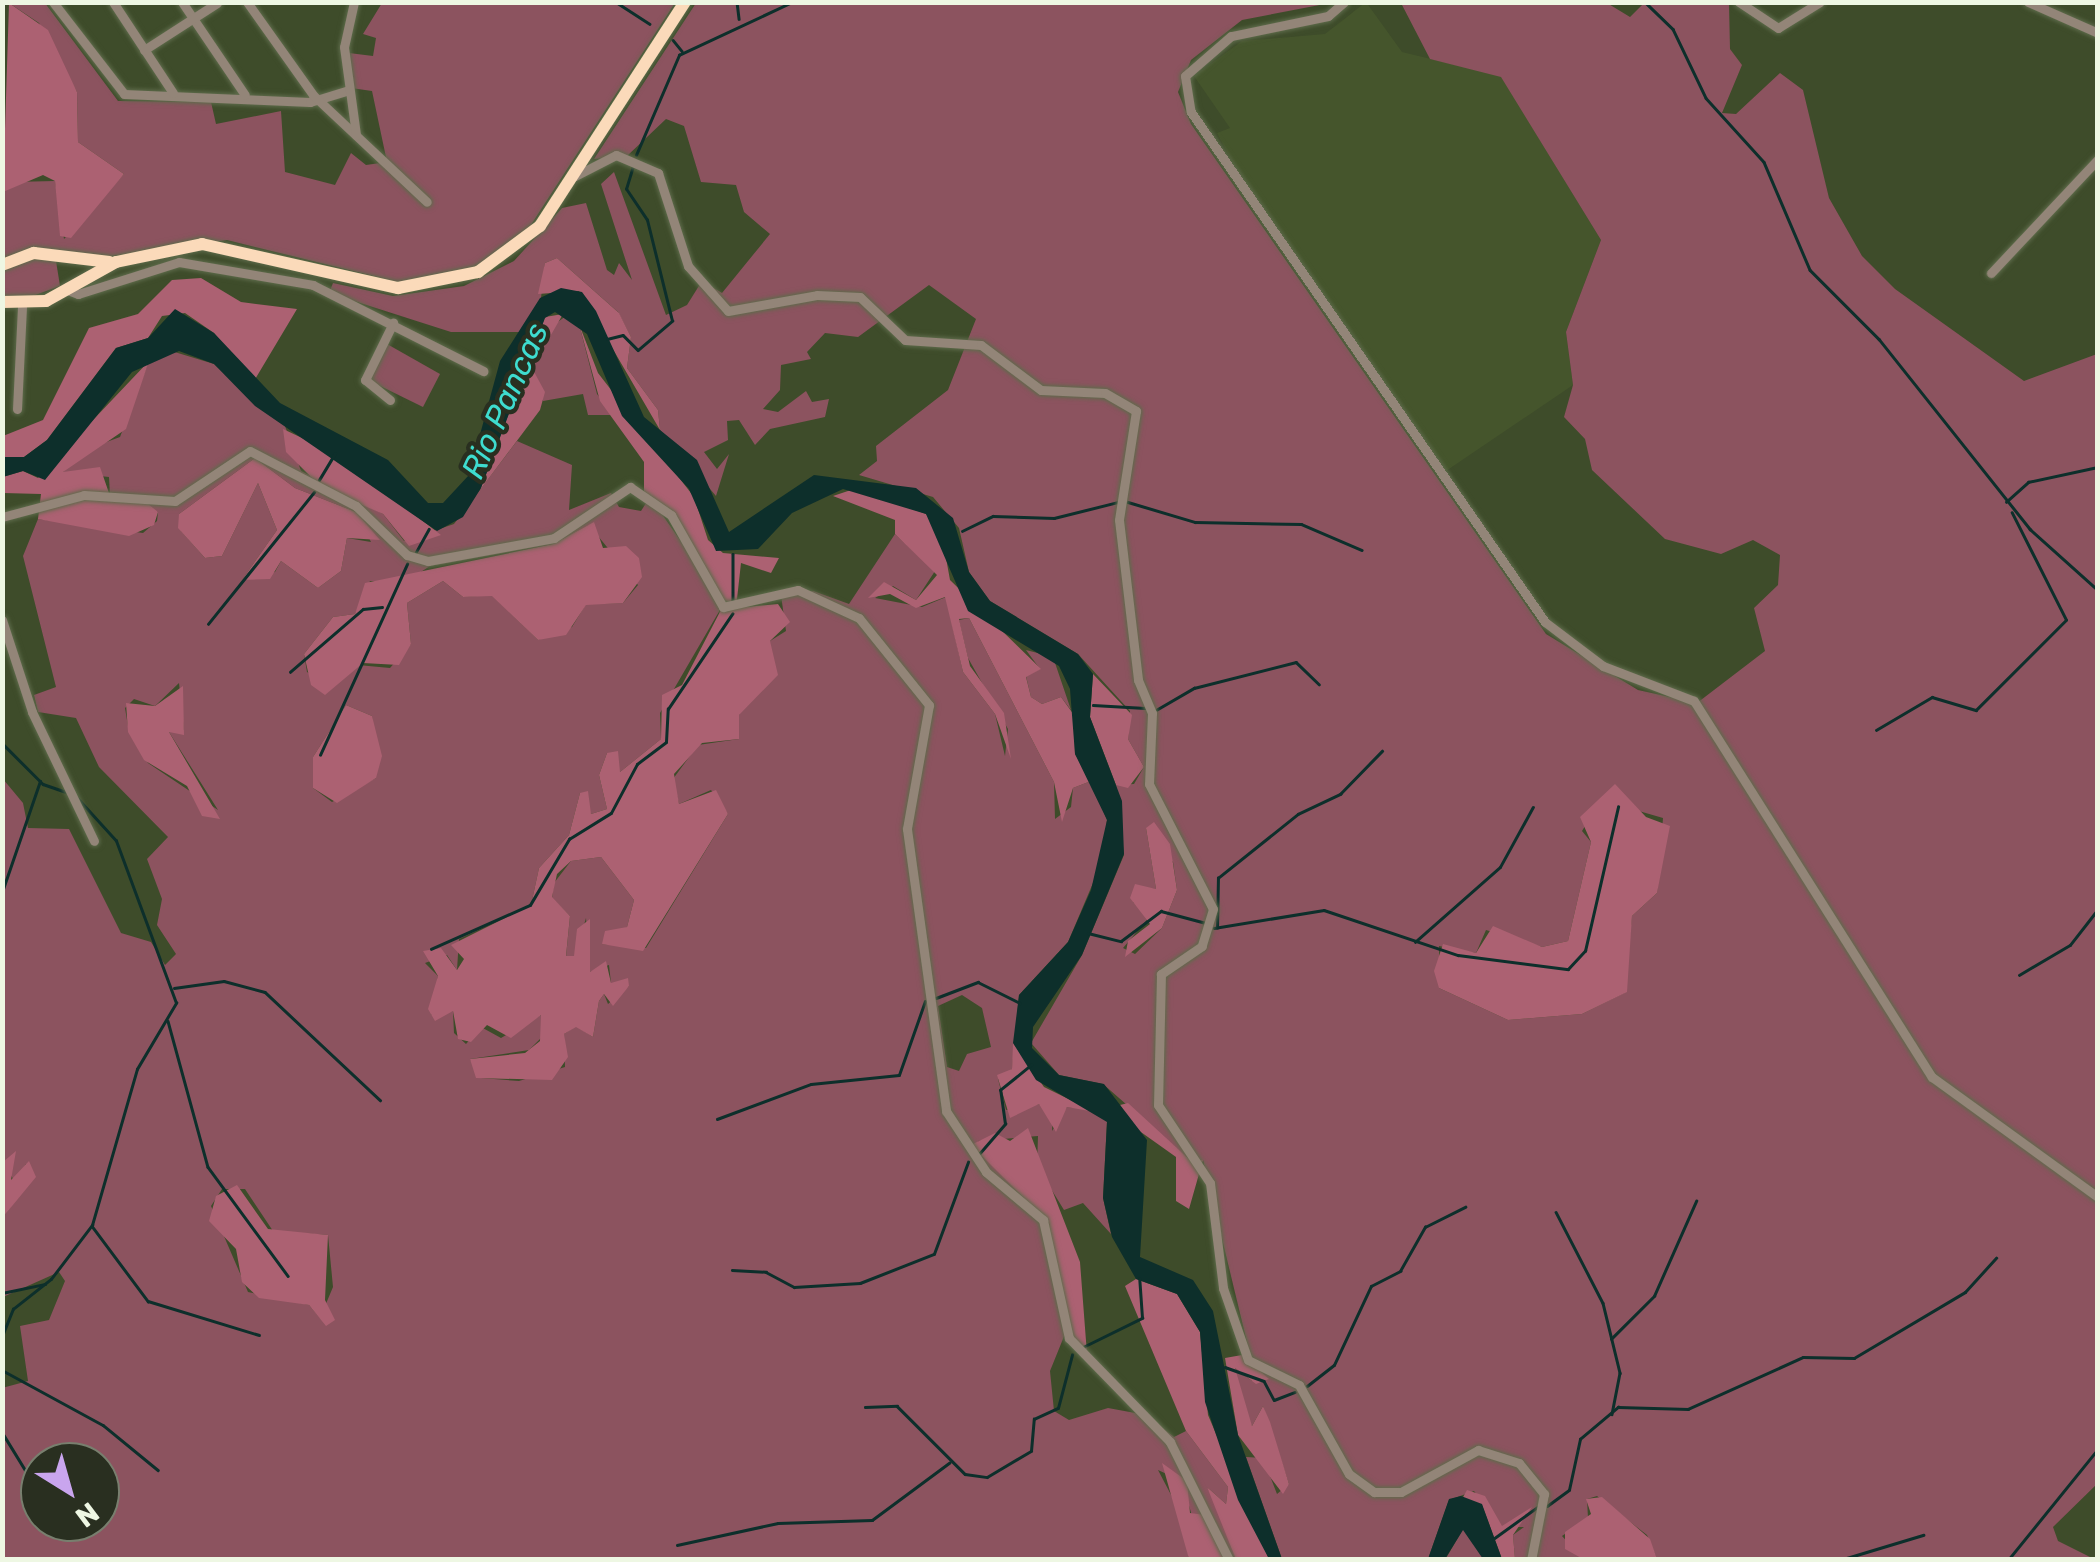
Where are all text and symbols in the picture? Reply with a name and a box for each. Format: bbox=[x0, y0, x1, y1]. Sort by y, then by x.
water label: Rio Pancas bbox=[454, 317, 556, 485]
north arrow bbox=[20, 1442, 120, 1542]
text: N bbox=[69, 1496, 105, 1534]

